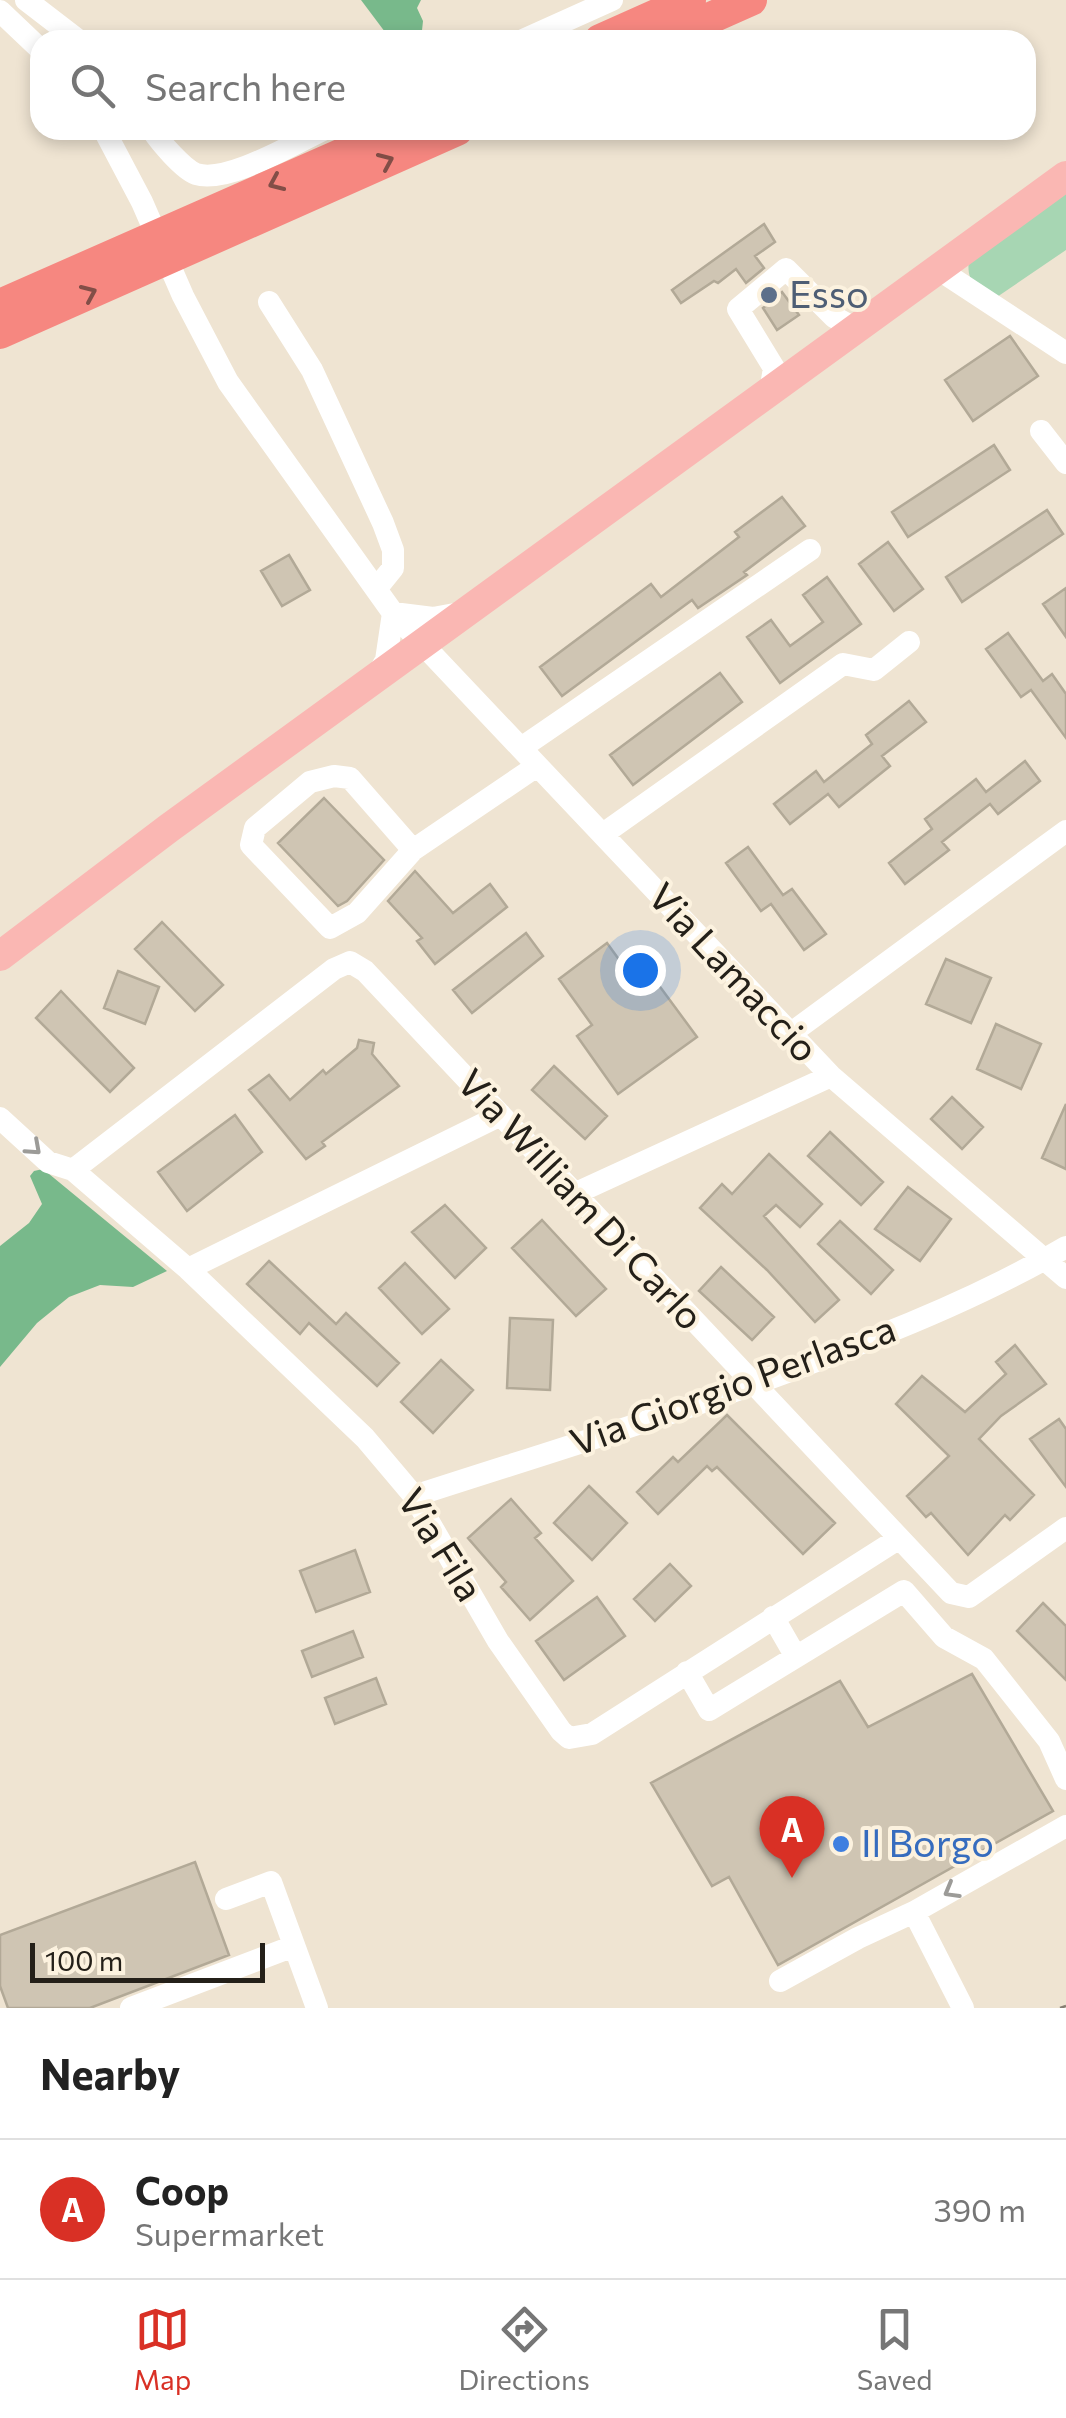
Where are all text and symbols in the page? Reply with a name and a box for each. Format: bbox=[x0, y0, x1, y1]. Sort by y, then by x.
search box bbox=[30, 30, 1036, 140]
icon: search bbox=[65, 58, 120, 113]
text: Search here bbox=[145, 62, 346, 109]
one-way arrow bbox=[376, 153, 394, 173]
one-way arrow bbox=[268, 171, 286, 191]
place label: Esso bbox=[789, 269, 869, 316]
marker: Esso bbox=[758, 284, 780, 306]
one-way arrow bbox=[79, 285, 97, 305]
street label: Via Lamaccio bbox=[640, 872, 830, 1071]
your location bbox=[615, 945, 666, 996]
street label: Via William Di Carlo bbox=[449, 1058, 715, 1338]
one-way arrow bbox=[22, 1137, 41, 1155]
street label: Via Giorgio Perlasca bbox=[563, 1303, 901, 1464]
street label: Via Fila bbox=[389, 1479, 495, 1609]
pin: A bbox=[760, 1796, 824, 1878]
place label: Il Borgo bbox=[861, 1818, 994, 1865]
marker: Il Borgo bbox=[830, 1833, 852, 1855]
one-way arrow bbox=[943, 1879, 961, 1898]
scale bar bbox=[30, 1938, 265, 1982]
text: 100 m bbox=[45, 1943, 123, 1977]
text: Nearby bbox=[40, 2047, 180, 2099]
text: Coop bbox=[135, 2166, 229, 2213]
text: A bbox=[61, 2189, 84, 2229]
text: 390 m bbox=[933, 2189, 1026, 2229]
text: Supermarket bbox=[135, 2213, 324, 2253]
tab: Map bbox=[134, 2302, 191, 2396]
tab: Directions bbox=[458, 2302, 590, 2396]
tab: Saved bbox=[857, 2302, 932, 2396]

